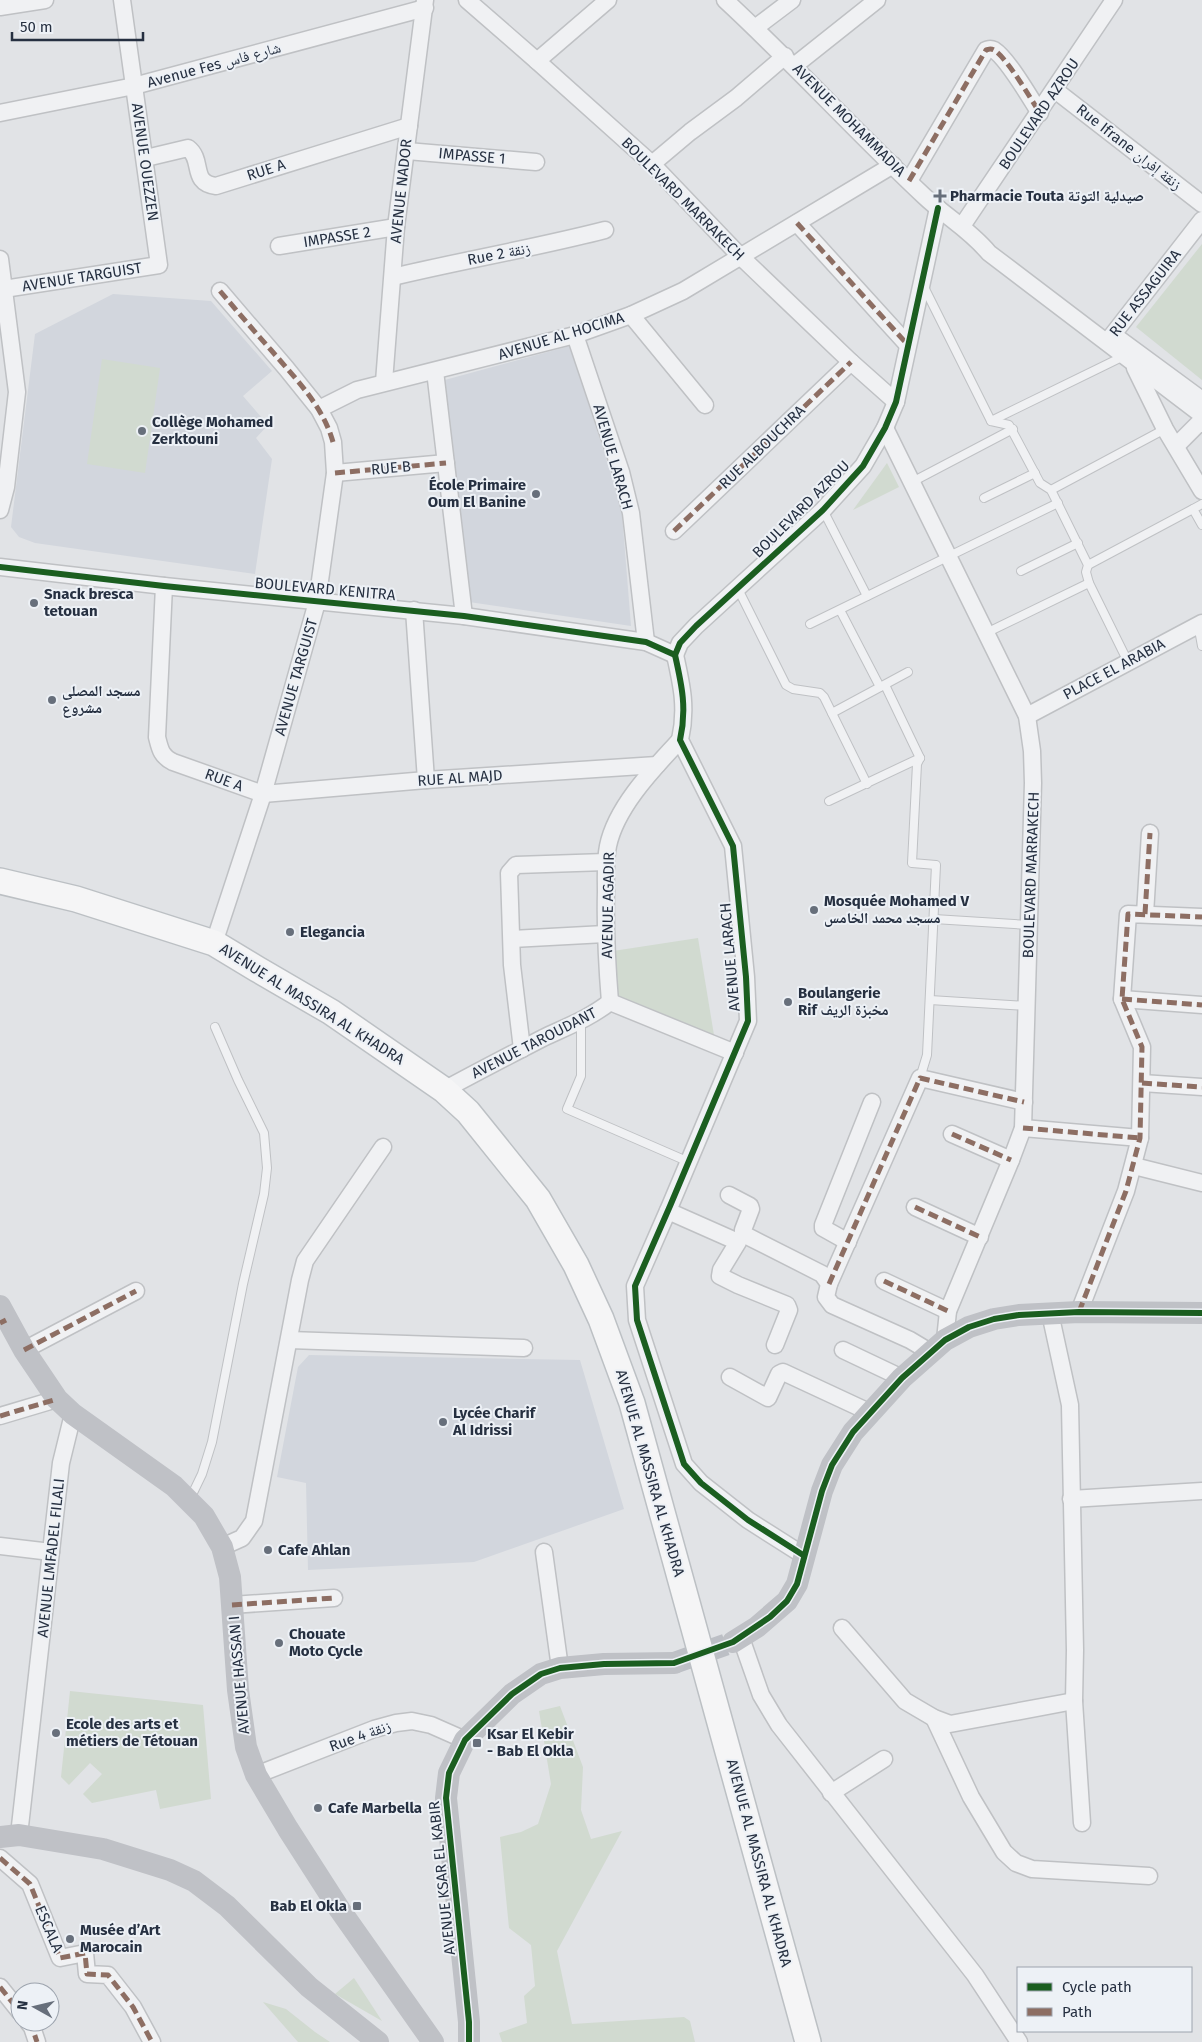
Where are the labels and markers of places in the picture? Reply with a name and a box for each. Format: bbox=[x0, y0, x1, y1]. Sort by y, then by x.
place label: Pharmacie Touta صيدلية التوتة bbox=[950, 187, 1144, 205]
marker: Pharmacie Touta صيدلية التوتة bbox=[934, 190, 946, 202]
place label: Collège Mohamed Zerktouni bbox=[152, 413, 273, 448]
marker: Collège Mohamed Zerktouni bbox=[136, 425, 148, 437]
place label: École Primaire Oum El Banine bbox=[428, 476, 526, 511]
marker: École Primaire Oum El Banine bbox=[530, 488, 542, 500]
place label: Snack bresca tetouan bbox=[44, 585, 134, 620]
marker: Snack bresca tetouan bbox=[28, 597, 40, 609]
place label: مسجد المصلى مشروع bbox=[62, 682, 141, 718]
marker: مسجد المصلى مشروع bbox=[46, 694, 58, 706]
place label: Mosquée Mohamed V مسجد محمد الخامس bbox=[824, 892, 969, 927]
marker: Mosquée Mohamed V مسجد محمد الخامس bbox=[808, 904, 820, 916]
place label: Elegancia bbox=[300, 923, 365, 941]
marker: Elegancia bbox=[284, 926, 296, 938]
place label: Boulangerie Rif مخبزة الريف bbox=[798, 984, 889, 1019]
marker: Boulangerie Rif مخبزة الريف bbox=[782, 996, 794, 1008]
place label: Lycée Charif Al Idrissi bbox=[452, 1404, 537, 1439]
marker: Lycée Charif Al Idrissi bbox=[437, 1416, 449, 1428]
place label: Cafe Ahlan bbox=[278, 1541, 350, 1559]
marker: Cafe Ahlan bbox=[262, 1544, 274, 1556]
place label: Chouate Moto Cycle bbox=[289, 1625, 363, 1660]
marker: Chouate Moto Cycle bbox=[273, 1637, 285, 1649]
place label: Ecole des arts et métiers de Tétouan bbox=[66, 1715, 198, 1750]
place label: Ksar El Kebir - Bab El Okla bbox=[487, 1725, 575, 1760]
marker: Ecole des arts et métiers de Tétouan bbox=[50, 1727, 62, 1739]
marker: Ksar El Kebir - Bab El Okla bbox=[471, 1737, 483, 1749]
place label: Cafe Marbella bbox=[328, 1799, 422, 1817]
marker: Cafe Marbella bbox=[312, 1802, 324, 1814]
place label: Bab El Okla bbox=[270, 1897, 347, 1915]
marker: Bab El Okla bbox=[351, 1900, 363, 1912]
place label: Musée d’Art Marocain bbox=[80, 1921, 161, 1956]
marker: Musée d’Art Marocain bbox=[64, 1933, 76, 1945]

